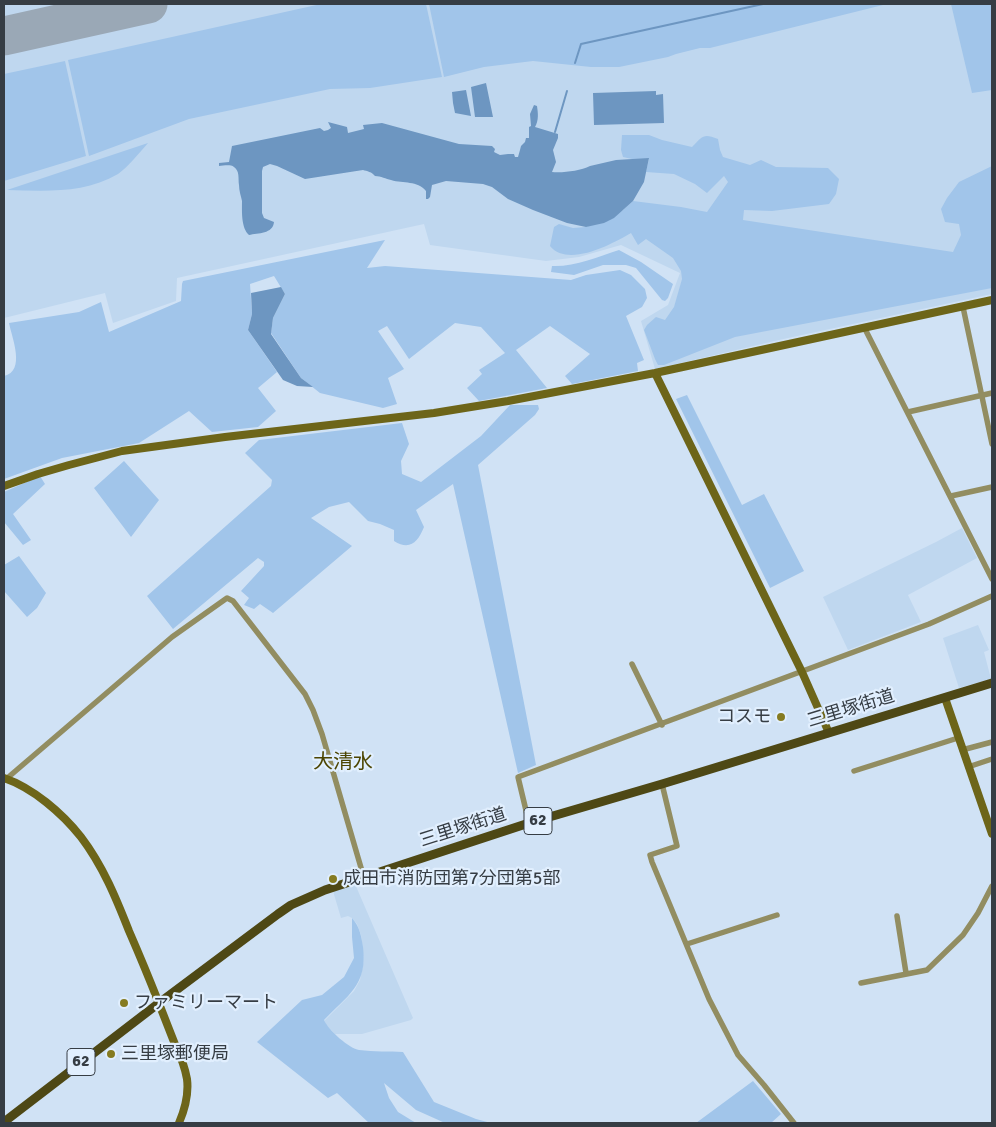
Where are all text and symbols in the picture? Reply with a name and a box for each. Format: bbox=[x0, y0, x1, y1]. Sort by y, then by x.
street label: 三里塚街道 bbox=[805, 686, 897, 732]
place label: コスモ bbox=[717, 706, 771, 728]
marker: コスモ bbox=[775, 711, 787, 723]
district label: 大清水 bbox=[313, 751, 373, 775]
street label: 三里塚街道 bbox=[417, 804, 509, 852]
road number: 62 bbox=[524, 808, 552, 834]
place label: 成田市消防団第7分団第5部 bbox=[343, 868, 560, 890]
marker: 成田市消防団第7分団第5部 bbox=[327, 873, 339, 885]
place label: ファミリーマート bbox=[134, 992, 278, 1014]
marker: ファミリーマート bbox=[118, 997, 130, 1009]
place label: 三里塚郵便局 bbox=[121, 1043, 229, 1065]
road number: 62 bbox=[67, 1048, 95, 1076]
marker: 三里塚郵便局 bbox=[105, 1048, 117, 1060]

